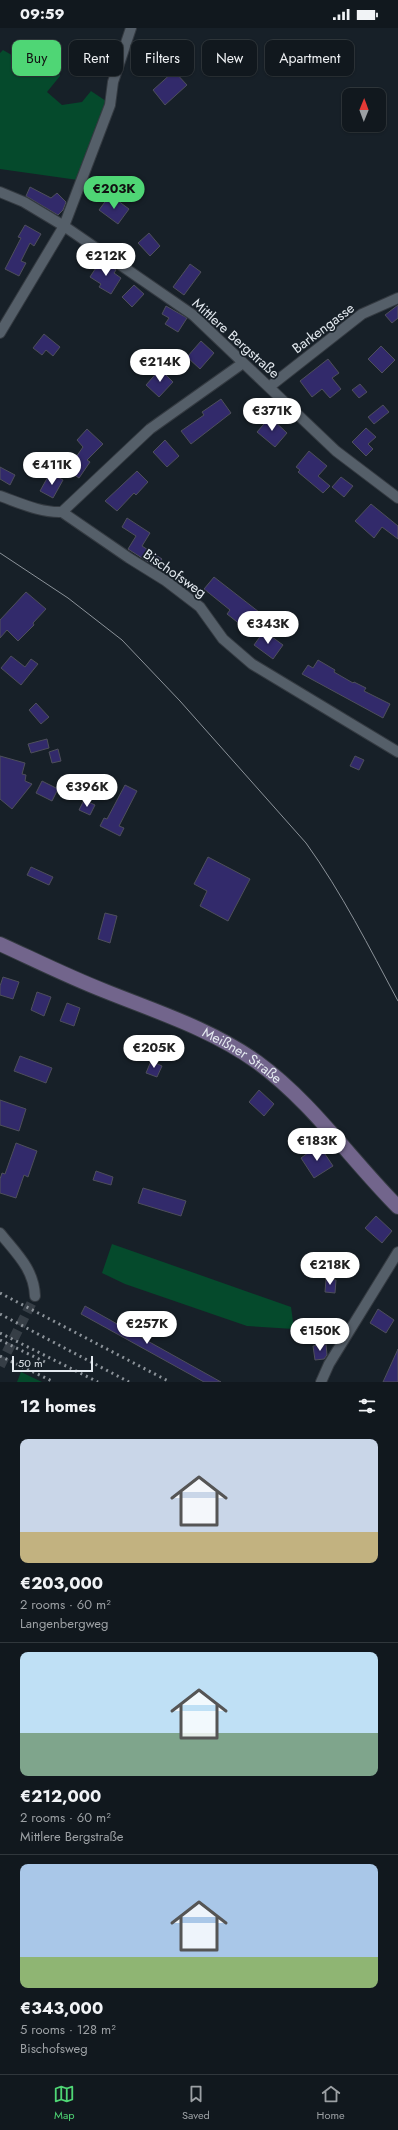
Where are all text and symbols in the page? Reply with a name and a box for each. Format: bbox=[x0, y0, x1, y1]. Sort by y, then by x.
text: 09:59 bbox=[20, 3, 65, 25]
chip: Buy bbox=[12, 40, 61, 76]
chip: Rent bbox=[69, 40, 123, 76]
chip: Filters bbox=[131, 40, 194, 76]
chip: New bbox=[202, 40, 257, 76]
chip: Apartment bbox=[265, 40, 354, 76]
north arrow bbox=[342, 88, 386, 132]
map controls bbox=[342, 88, 386, 132]
pin: €203K bbox=[86, 176, 142, 210]
text: €203K bbox=[93, 179, 135, 198]
pin: €212K bbox=[78, 243, 134, 277]
text: €212K bbox=[85, 246, 127, 265]
street label: Mittlere Bergstraße bbox=[188, 293, 284, 383]
street label: Barkengasse bbox=[288, 298, 358, 358]
pin: €214K bbox=[132, 349, 188, 383]
text: €214K bbox=[139, 352, 181, 371]
pin: €371K bbox=[244, 398, 300, 432]
text: €371K bbox=[252, 401, 292, 420]
pin: €411K bbox=[24, 452, 80, 486]
text: €411K bbox=[32, 455, 72, 474]
street label: Bischofsweg bbox=[139, 544, 211, 602]
pin: €343K bbox=[240, 611, 296, 645]
text: €343K bbox=[247, 614, 289, 633]
pin: €396K bbox=[59, 774, 115, 808]
text: €396K bbox=[65, 777, 109, 796]
street label: Meißner Straße bbox=[199, 1022, 286, 1088]
pin: €205K bbox=[126, 1035, 182, 1069]
text: €205K bbox=[132, 1038, 176, 1057]
pin: €183K bbox=[289, 1128, 345, 1162]
text: €183K bbox=[297, 1131, 337, 1150]
pin: €218K bbox=[302, 1252, 358, 1286]
text: €218K bbox=[310, 1255, 350, 1274]
pin: €257K bbox=[119, 1311, 175, 1345]
text: €257K bbox=[126, 1314, 168, 1333]
pin: €150K bbox=[292, 1318, 348, 1352]
text: €150K bbox=[299, 1321, 341, 1340]
scale bar bbox=[12, 1354, 93, 1373]
text: 50 m bbox=[18, 1355, 43, 1371]
text: 12 homes bbox=[20, 1394, 96, 1418]
icon: filters bbox=[356, 1395, 378, 1417]
icon: home bbox=[163, 1465, 235, 1537]
text: €203,000 bbox=[20, 1571, 103, 1595]
text: 2 rooms · 60 m² bbox=[20, 1595, 111, 1614]
text: Langenbergweg bbox=[20, 1614, 108, 1633]
icon: home bbox=[163, 1678, 235, 1750]
text: €212,000 bbox=[20, 1784, 101, 1808]
text: 2 rooms · 60 m² bbox=[20, 1808, 111, 1827]
text: Mittlere Bergstraße bbox=[20, 1827, 123, 1846]
icon: home bbox=[163, 1890, 235, 1962]
text: €343,000 bbox=[20, 1996, 103, 2020]
text: 5 rooms · 128 m² bbox=[20, 2020, 116, 2039]
text: Bischofsweg bbox=[20, 2039, 88, 2058]
tab: Map bbox=[53, 2083, 75, 2123]
tab: Saved bbox=[182, 2083, 210, 2123]
tab: Home bbox=[317, 2083, 345, 2123]

